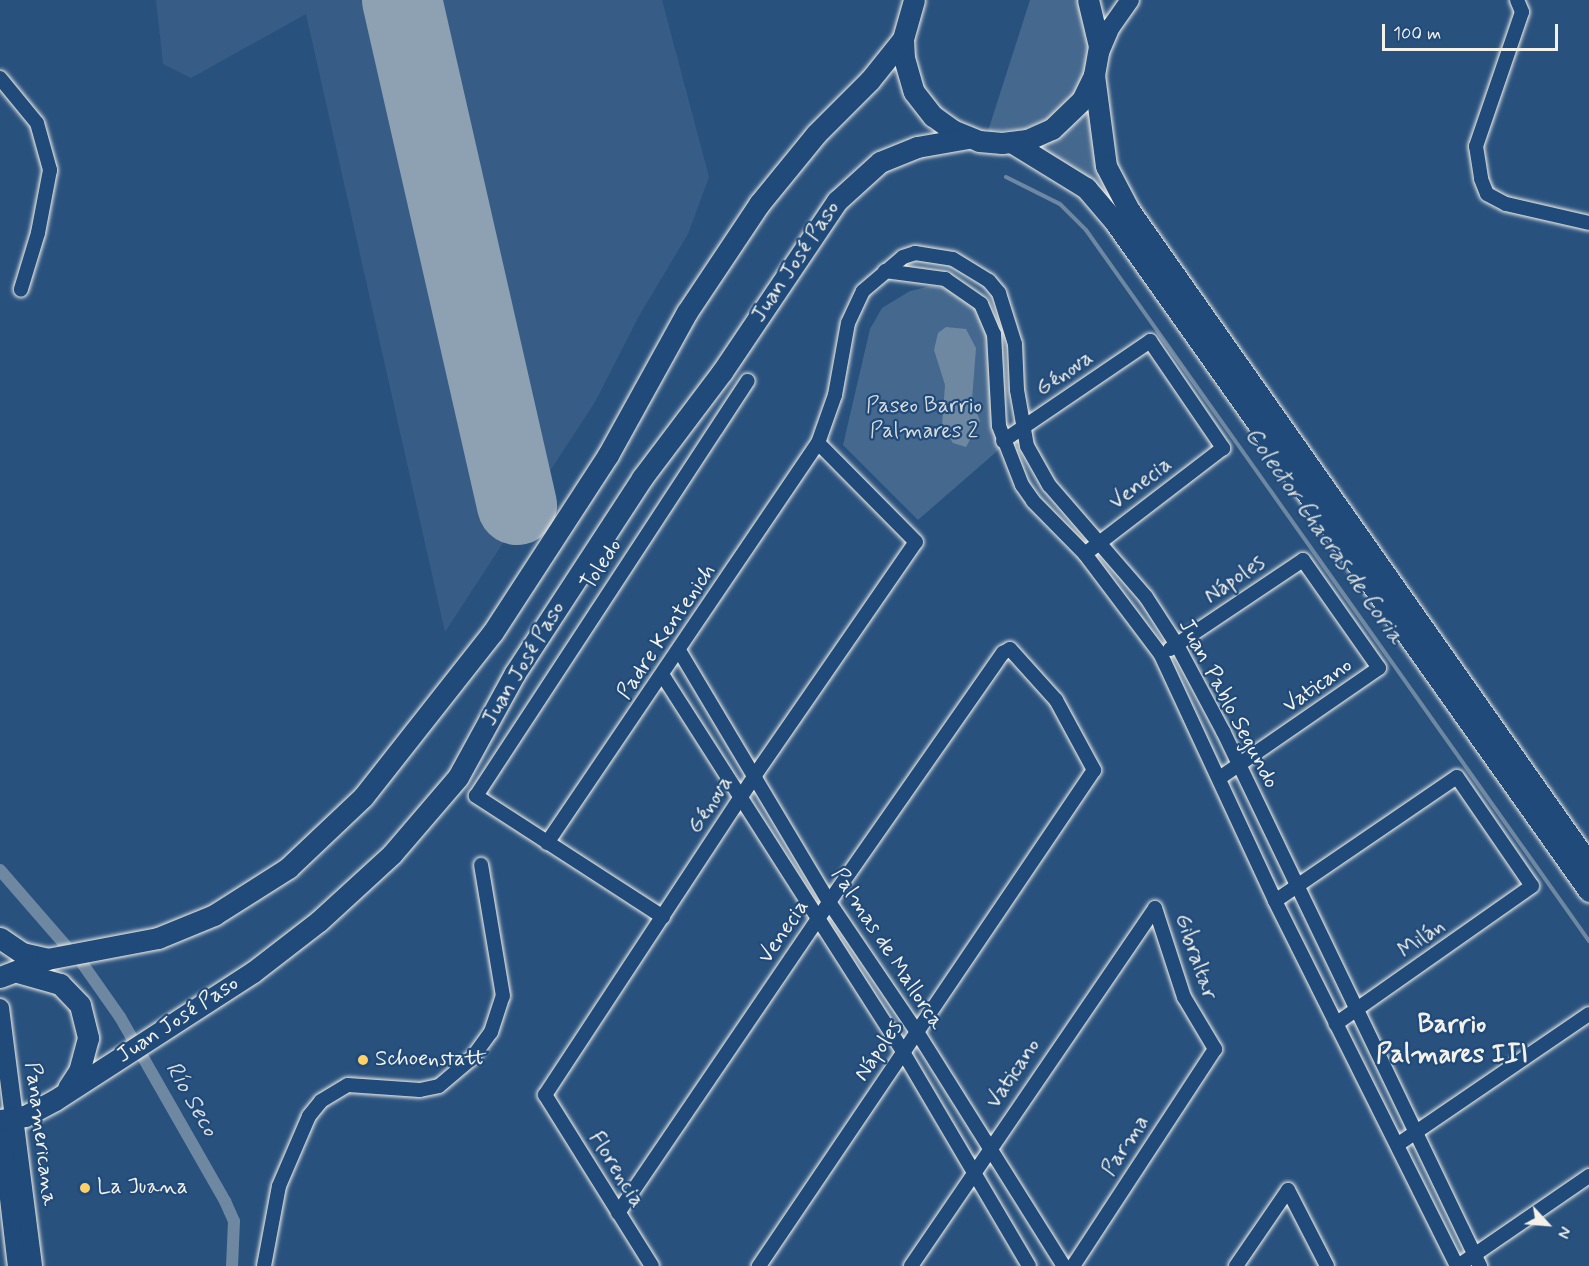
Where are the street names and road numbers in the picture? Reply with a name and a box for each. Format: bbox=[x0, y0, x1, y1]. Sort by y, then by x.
street label: Juan José Paso bbox=[746, 196, 846, 328]
street label: Génova bbox=[1031, 345, 1099, 403]
street label: Venecia bbox=[1104, 452, 1178, 516]
street label: Toledo bbox=[576, 534, 628, 596]
street label: Nápoles bbox=[1199, 550, 1271, 610]
street label: Padre Kentenich bbox=[612, 559, 722, 705]
street label: Juan José Paso bbox=[476, 597, 572, 731]
street label: Juan Pablo Segundo bbox=[1173, 616, 1283, 792]
street label: Vaticano bbox=[1278, 653, 1358, 719]
street label: Génova bbox=[683, 771, 739, 839]
street label: Palmas de Mallorca bbox=[825, 863, 949, 1035]
street label: Venecia bbox=[753, 895, 815, 969]
street label: Gibraltar bbox=[1168, 910, 1222, 1004]
street label: Milán bbox=[1394, 913, 1450, 965]
street label: Juan José Paso bbox=[112, 971, 244, 1069]
street label: Nápoles bbox=[849, 1015, 909, 1087]
street label: Vaticano bbox=[981, 1034, 1047, 1114]
street label: Panamericana bbox=[18, 1061, 62, 1207]
street label: Parma bbox=[1097, 1111, 1155, 1181]
street label: Florencia bbox=[582, 1127, 650, 1213]

